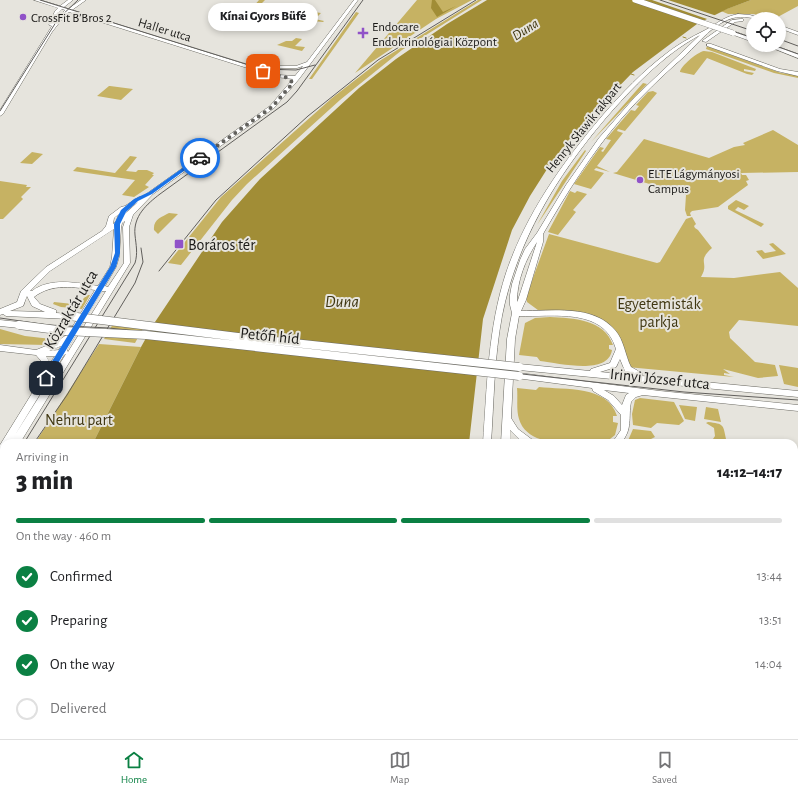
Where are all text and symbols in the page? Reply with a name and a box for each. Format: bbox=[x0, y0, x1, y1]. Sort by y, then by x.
callout: Kínai Gyors Büfé bbox=[208, 3, 318, 31]
text: Kínai Gyors Büfé bbox=[220, 10, 306, 23]
marker: CrossFit B’Bros 2 bbox=[18, 12, 28, 22]
place label: CrossFit B’Bros 2 bbox=[31, 12, 112, 25]
map controls bbox=[746, 12, 786, 52]
button: locate bbox=[746, 12, 786, 52]
street label: Haller utca bbox=[136, 16, 193, 45]
water label: Duna bbox=[510, 17, 541, 43]
place label: Endocare Endokrinológiai Központ bbox=[372, 21, 497, 49]
marker: Endocare Endokrinológiai Központ bbox=[357, 27, 369, 39]
pin bbox=[246, 54, 280, 88]
icon: bag bbox=[252, 60, 274, 82]
street label: Henryk Sławik rakpart bbox=[544, 81, 624, 175]
courier bbox=[180, 138, 220, 178]
icon: car bbox=[189, 147, 211, 169]
place label: ELTE Lágymányosi Campus bbox=[648, 168, 740, 196]
marker: ELTE Lágymányosi Campus bbox=[635, 175, 645, 185]
place label: Boráros tér bbox=[188, 237, 256, 253]
marker: Boráros tér bbox=[173, 238, 185, 250]
street label: Közraktár utca bbox=[41, 267, 101, 352]
water label: Duna bbox=[325, 293, 359, 310]
park label: Egyetemisták parkja bbox=[617, 296, 701, 331]
street label: Petőfi híd bbox=[239, 325, 300, 347]
pin bbox=[29, 361, 63, 395]
street label: Irinyi József utca bbox=[609, 366, 711, 393]
icon: home bbox=[35, 367, 57, 389]
park label: Nehru part bbox=[45, 412, 113, 428]
text: Arriving in bbox=[16, 451, 69, 464]
text: 14:12–14:17 bbox=[717, 465, 782, 480]
text: 3 min bbox=[16, 468, 73, 494]
text: On the way · 460 m bbox=[16, 530, 111, 543]
icon: check bbox=[16, 566, 38, 588]
text: Confirmed bbox=[50, 569, 112, 584]
text: 13:44 bbox=[757, 570, 782, 583]
icon: check bbox=[16, 610, 38, 632]
text: Preparing bbox=[50, 613, 107, 628]
text: 13:51 bbox=[759, 614, 782, 627]
icon: check bbox=[16, 654, 38, 676]
text: On the way bbox=[50, 657, 115, 672]
text: 14:04 bbox=[755, 658, 782, 671]
text: Delivered bbox=[50, 701, 107, 716]
tab: Home bbox=[121, 749, 147, 786]
tab: Map bbox=[389, 749, 411, 786]
tab: Saved bbox=[652, 749, 677, 786]

